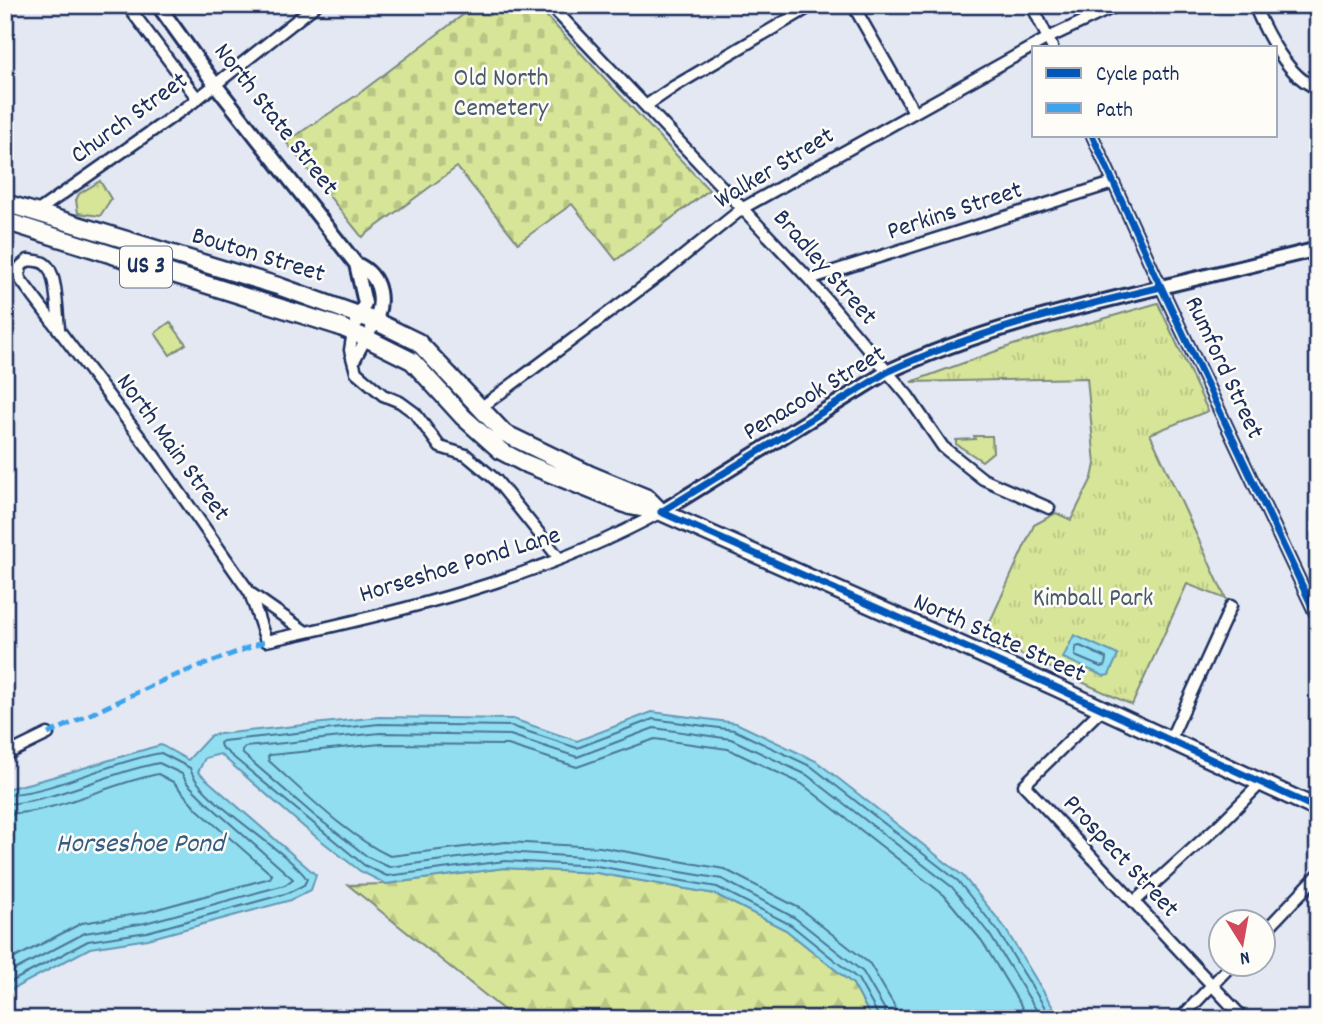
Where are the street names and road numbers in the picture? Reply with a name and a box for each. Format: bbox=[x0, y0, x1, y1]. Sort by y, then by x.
street label: North State Street bbox=[203, 36, 347, 205]
street label: Church Street bbox=[64, 64, 197, 174]
street label: Walker Street bbox=[708, 118, 842, 219]
street label: Perkins Street bbox=[883, 173, 1028, 251]
street label: Bradley Street bbox=[763, 202, 885, 335]
street label: Bouton Street bbox=[187, 218, 329, 294]
road number: US 3 bbox=[120, 246, 172, 288]
street label: Rumford Street bbox=[1174, 291, 1272, 446]
street label: Penacook Street bbox=[737, 337, 894, 451]
street label: North Main Street bbox=[106, 366, 239, 530]
street label: Horseshoe Pond Lane bbox=[355, 518, 565, 614]
street label: North State Street bbox=[907, 584, 1091, 694]
street label: Prospect Street bbox=[1053, 787, 1187, 927]

